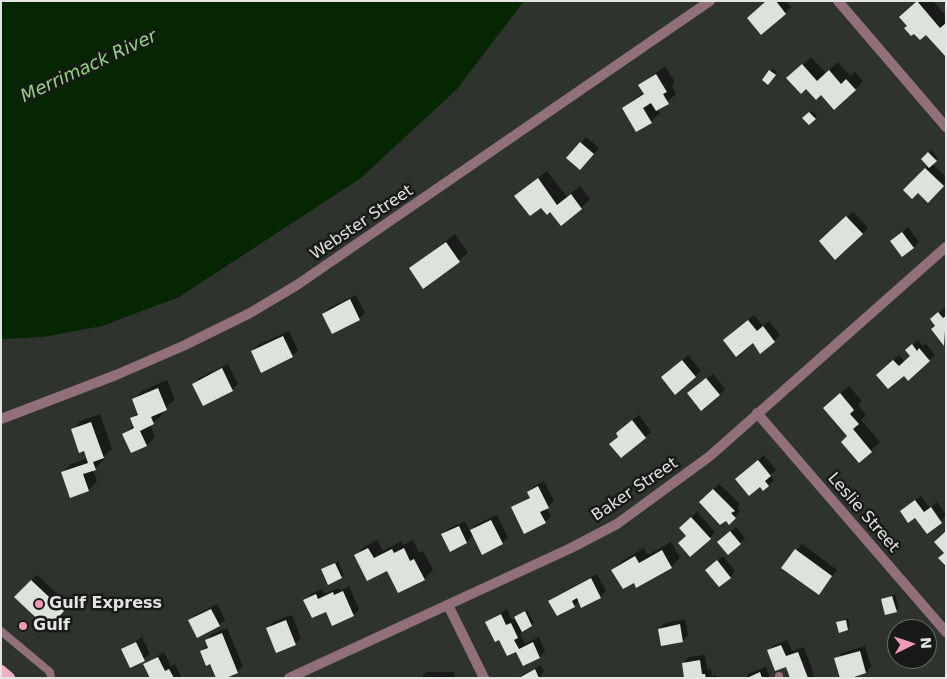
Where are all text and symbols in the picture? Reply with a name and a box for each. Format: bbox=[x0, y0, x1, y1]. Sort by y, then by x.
water label: Merrimack River bbox=[18, 26, 160, 108]
street label: Webster Street bbox=[307, 182, 417, 264]
street label: Baker Street bbox=[588, 454, 682, 526]
street label: Leslie Street bbox=[823, 469, 903, 557]
place label: Gulf Express bbox=[49, 594, 162, 614]
marker: Gulf Express bbox=[33, 598, 45, 610]
place label: Gulf bbox=[33, 616, 70, 636]
north arrow bbox=[887, 619, 937, 669]
marker: Gulf bbox=[17, 620, 29, 632]
text: N bbox=[918, 637, 934, 649]

